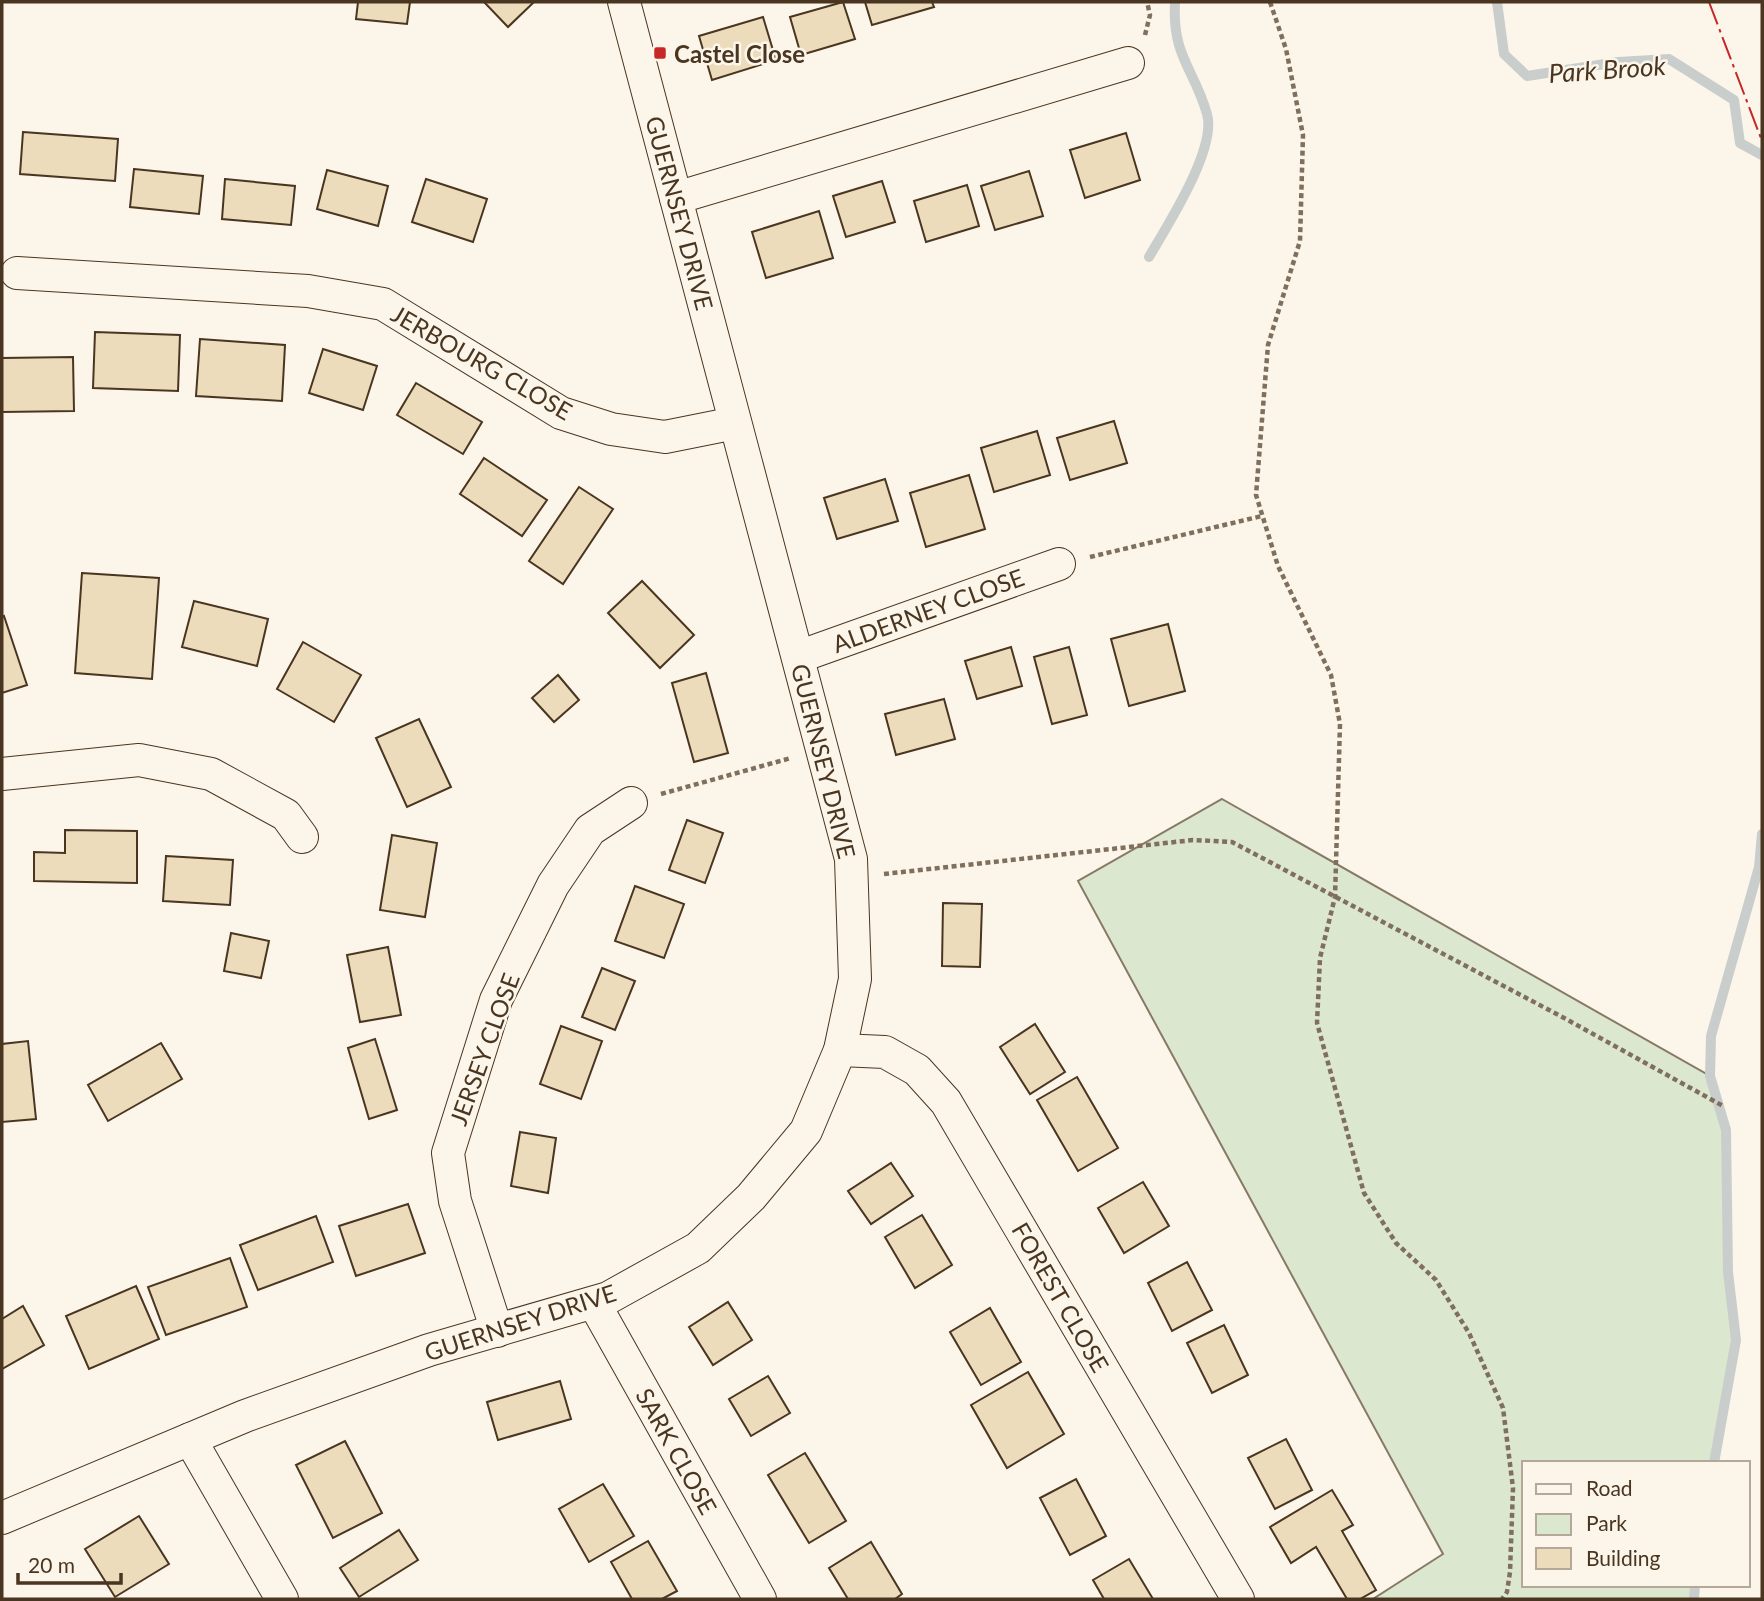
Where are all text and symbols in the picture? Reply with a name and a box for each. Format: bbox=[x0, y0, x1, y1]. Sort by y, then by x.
place label: Castel Close bbox=[674, 39, 805, 68]
marker: Castel Close bbox=[652, 45, 668, 61]
water label: Park Brook bbox=[1547, 49, 1667, 89]
street label: GUERNSEY DRIVE bbox=[640, 113, 720, 313]
street label: JERBOURG CLOSE bbox=[387, 299, 577, 425]
street label: ALDERNEY CLOSE bbox=[828, 562, 1028, 658]
street label: GUERNSEY DRIVE bbox=[786, 661, 862, 861]
street label: JERSEY CLOSE bbox=[443, 969, 525, 1129]
street label: FOREST CLOSE bbox=[1006, 1217, 1116, 1377]
street label: GUERNSEY DRIVE bbox=[421, 1277, 619, 1367]
street label: SARK CLOSE bbox=[630, 1383, 724, 1519]
legend bbox=[1522, 1461, 1750, 1587]
text: Road bbox=[1586, 1475, 1633, 1500]
text: Park bbox=[1586, 1510, 1627, 1535]
scale bar bbox=[18, 1542, 121, 1586]
text: Building bbox=[1586, 1545, 1661, 1570]
text: 20 m bbox=[28, 1552, 75, 1577]

